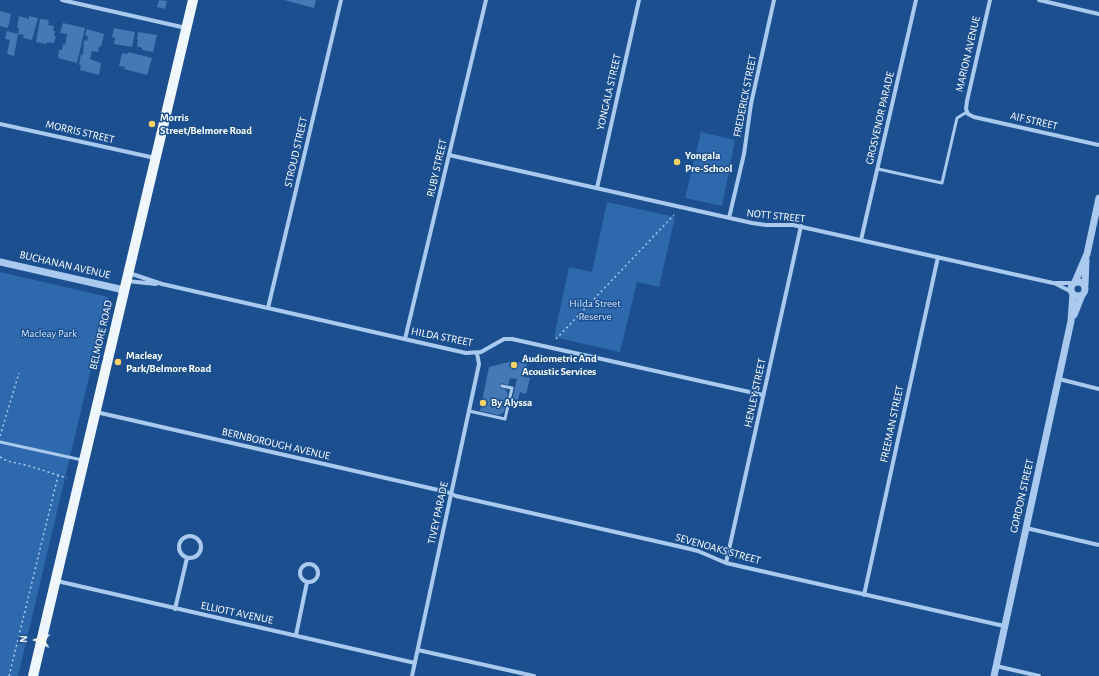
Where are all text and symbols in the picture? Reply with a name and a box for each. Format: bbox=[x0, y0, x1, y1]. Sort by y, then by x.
street label: MARION AVENUE bbox=[953, 15, 983, 93]
street label: YONGALA STREET bbox=[594, 53, 624, 131]
street label: FREDERICK STREET bbox=[731, 54, 759, 138]
street label: GROSVENOR PARADE bbox=[863, 70, 897, 166]
street label: AIF STREET bbox=[1009, 109, 1059, 133]
place label: Morris Street/Belmore Road bbox=[160, 111, 252, 137]
street label: STROUD STREET bbox=[282, 116, 310, 188]
street label: MORRIS STREET bbox=[44, 118, 116, 146]
marker: Morris Street/Belmore Road bbox=[147, 119, 157, 129]
street label: RUBY STREET bbox=[424, 138, 450, 198]
place label: Yongala Pre-School bbox=[685, 149, 732, 175]
marker: Yongala Pre-School bbox=[672, 157, 682, 167]
street label: NOTT STREET bbox=[746, 206, 806, 226]
street label: BUCHANAN AVENUE bbox=[18, 248, 112, 282]
park label: Hilda Street Reserve bbox=[569, 297, 621, 323]
street label: BELMORE ROAD bbox=[87, 299, 115, 371]
street label: HILDA STREET bbox=[410, 325, 474, 349]
park label: Macleay Park bbox=[21, 327, 77, 341]
place label: Macleay Park/Belmore Road bbox=[126, 349, 211, 375]
place label: Audiometric And Acoustic Services bbox=[522, 352, 597, 378]
marker: Macleay Park/Belmore Road bbox=[113, 357, 123, 367]
street label: HENLEY STREET bbox=[741, 357, 769, 429]
marker: Audiometric And Acoustic Services bbox=[509, 360, 519, 370]
street label: FREEMAN STREET bbox=[877, 384, 907, 464]
place label: By Alyssa bbox=[491, 396, 532, 410]
marker: By Alyssa bbox=[478, 398, 488, 408]
street label: BERNBOROUGH AVENUE bbox=[221, 425, 331, 463]
street label: GORDON STREET bbox=[1007, 458, 1037, 534]
street label: TIVEY PARADE bbox=[425, 480, 451, 546]
street label: SEVENOAKS STREET bbox=[674, 531, 762, 567]
street label: ELLIOTT AVENUE bbox=[200, 599, 274, 627]
north arrow bbox=[16, 620, 56, 660]
text: N bbox=[18, 635, 29, 643]

